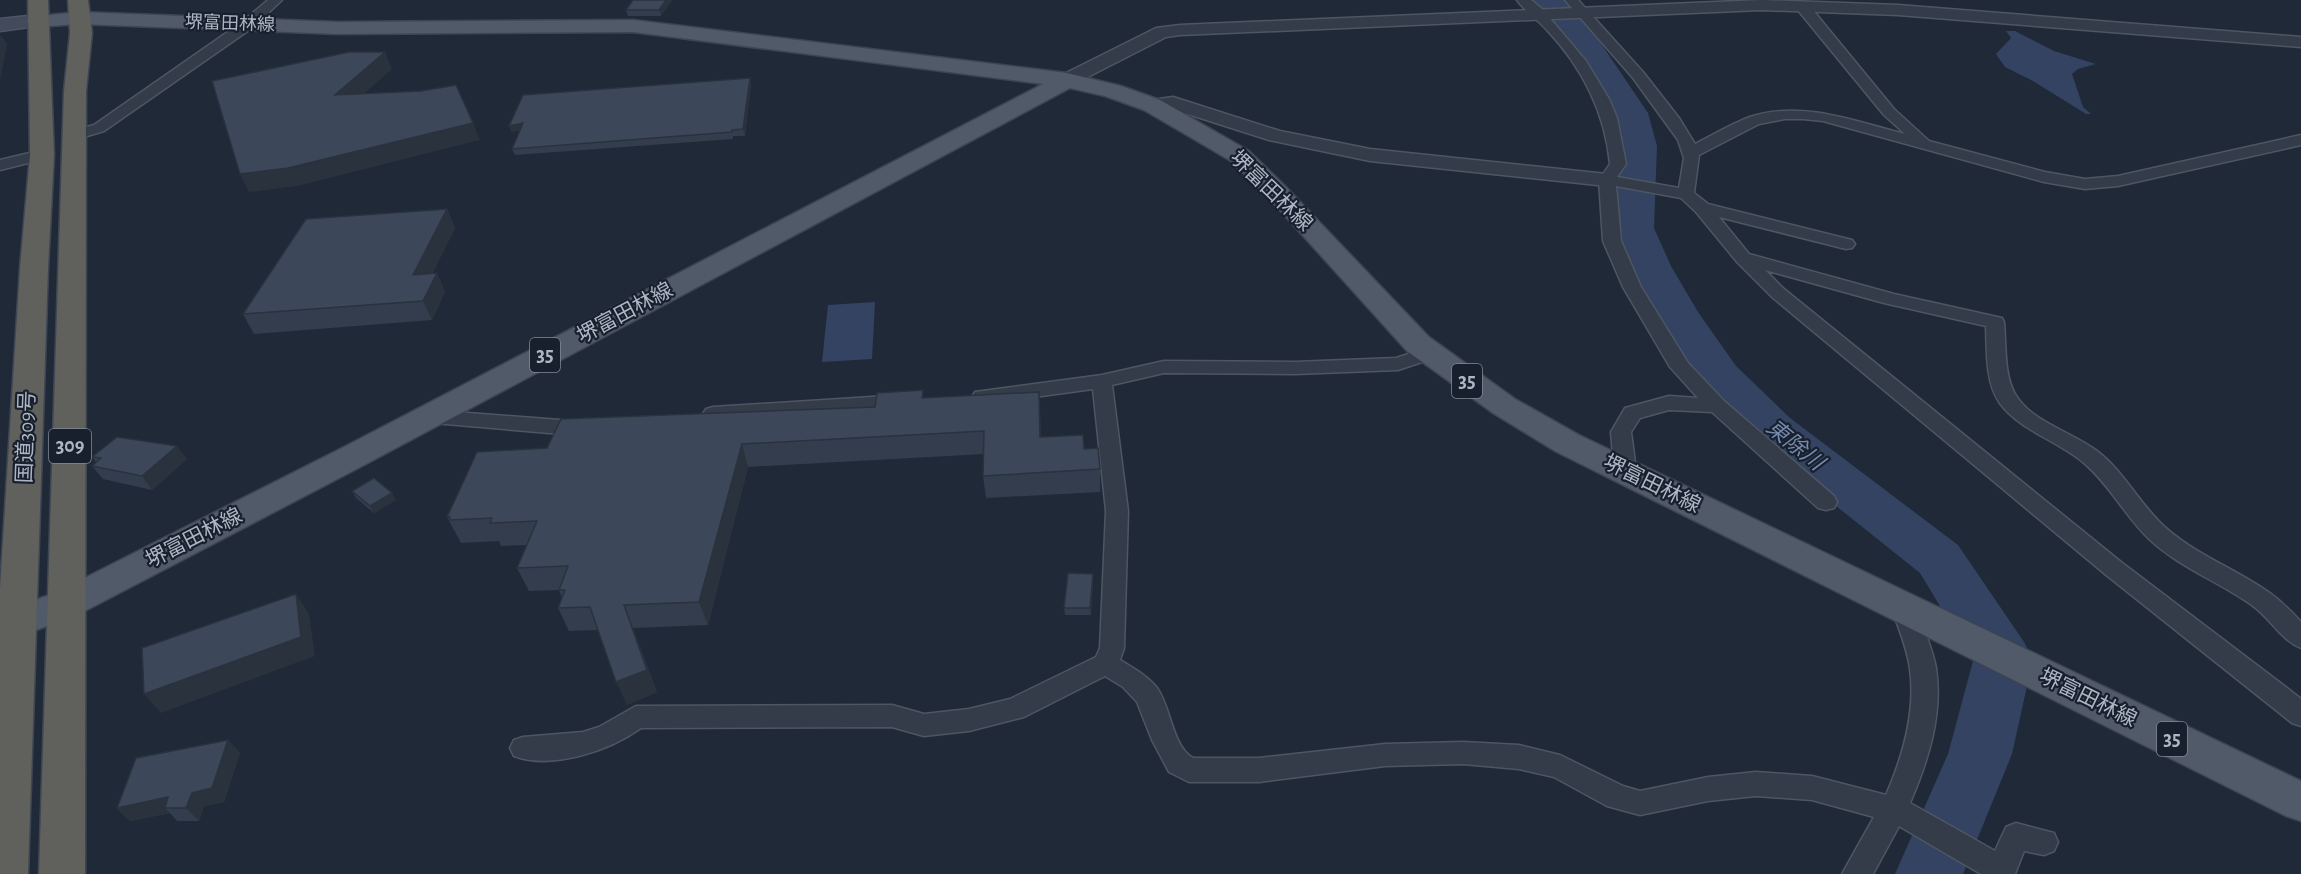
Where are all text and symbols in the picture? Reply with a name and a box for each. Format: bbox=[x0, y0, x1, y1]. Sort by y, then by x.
street label: 堺富田林線 bbox=[185, 11, 275, 35]
street label: 堺富田林線 bbox=[1226, 146, 1317, 235]
street label: 堺富田林線 bbox=[573, 278, 676, 347]
road number: 35 bbox=[530, 338, 560, 372]
road number: 35 bbox=[1452, 364, 1482, 398]
street label: 国道309号 bbox=[13, 390, 38, 484]
water label: 東除川 bbox=[1762, 415, 1830, 476]
road number: 309 bbox=[49, 429, 91, 463]
street label: 堺富田林線 bbox=[1600, 451, 1704, 516]
street label: 堺富田林線 bbox=[142, 504, 246, 571]
street label: 堺富田林線 bbox=[2036, 665, 2140, 730]
road number: 35 bbox=[2157, 722, 2187, 756]

